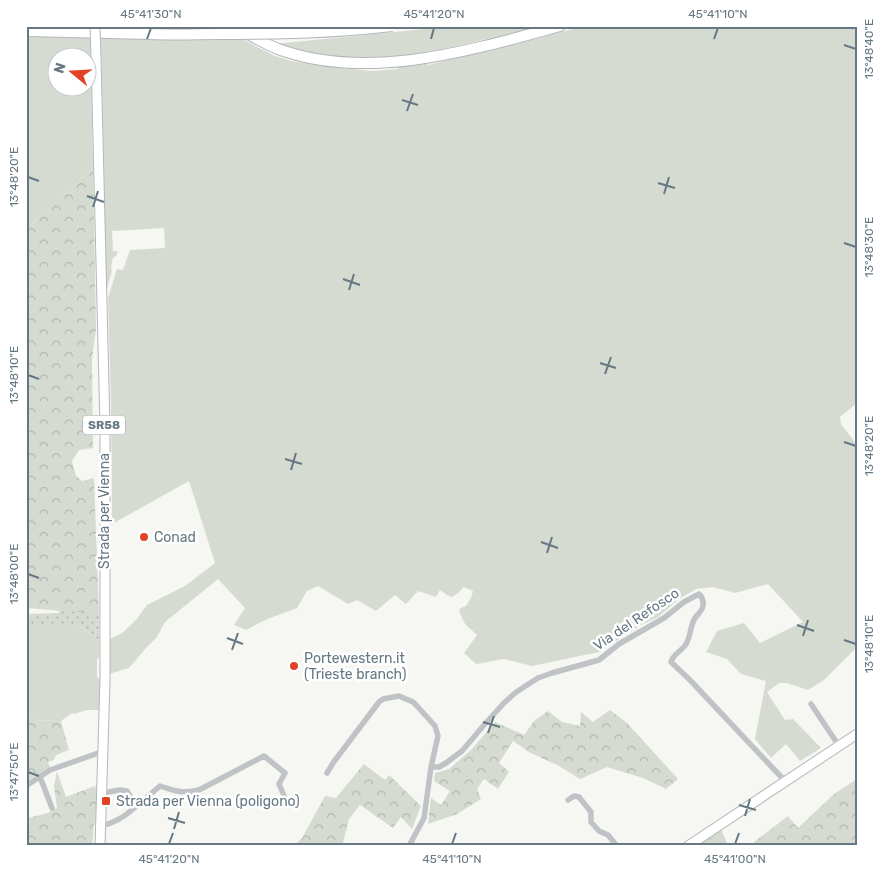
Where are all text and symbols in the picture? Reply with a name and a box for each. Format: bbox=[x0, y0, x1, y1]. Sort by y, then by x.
text: 45°41'30"N bbox=[120, 7, 182, 21]
text: 45°41'20"N bbox=[403, 7, 465, 21]
text: 45°41'10"N bbox=[688, 7, 748, 21]
text: 13°48'40"E bbox=[862, 19, 876, 79]
north arrow bbox=[48, 48, 98, 98]
text: N bbox=[50, 61, 70, 76]
text: 13°48'20"E bbox=[7, 147, 21, 207]
text: 13°48'30"E bbox=[862, 217, 876, 277]
text: 13°48'10"E bbox=[7, 346, 21, 404]
road number: SR58 bbox=[83, 416, 125, 434]
text: 13°48'20"E bbox=[862, 416, 876, 476]
street label: Strada per Vienna bbox=[96, 453, 113, 569]
place label: Conad bbox=[154, 529, 196, 546]
marker: Conad bbox=[138, 531, 150, 543]
text: 13°48'00"E bbox=[7, 543, 21, 605]
street label: Via del Refosco bbox=[590, 584, 682, 654]
text: 13°48'10"E bbox=[862, 615, 876, 673]
place label: Portewestern.it (Trieste branch) bbox=[304, 650, 406, 683]
marker: Portewestern.it (Trieste branch) bbox=[288, 660, 300, 672]
text: 13°47'50"E bbox=[7, 742, 21, 802]
place label: Strada per Vienna (poligono) bbox=[116, 793, 300, 810]
marker: Strada per Vienna (poligono) bbox=[100, 795, 112, 807]
text: 45°41'20"N bbox=[138, 852, 200, 866]
text: 45°41'10"N bbox=[422, 852, 482, 866]
text: 45°41'00"N bbox=[704, 852, 766, 866]

